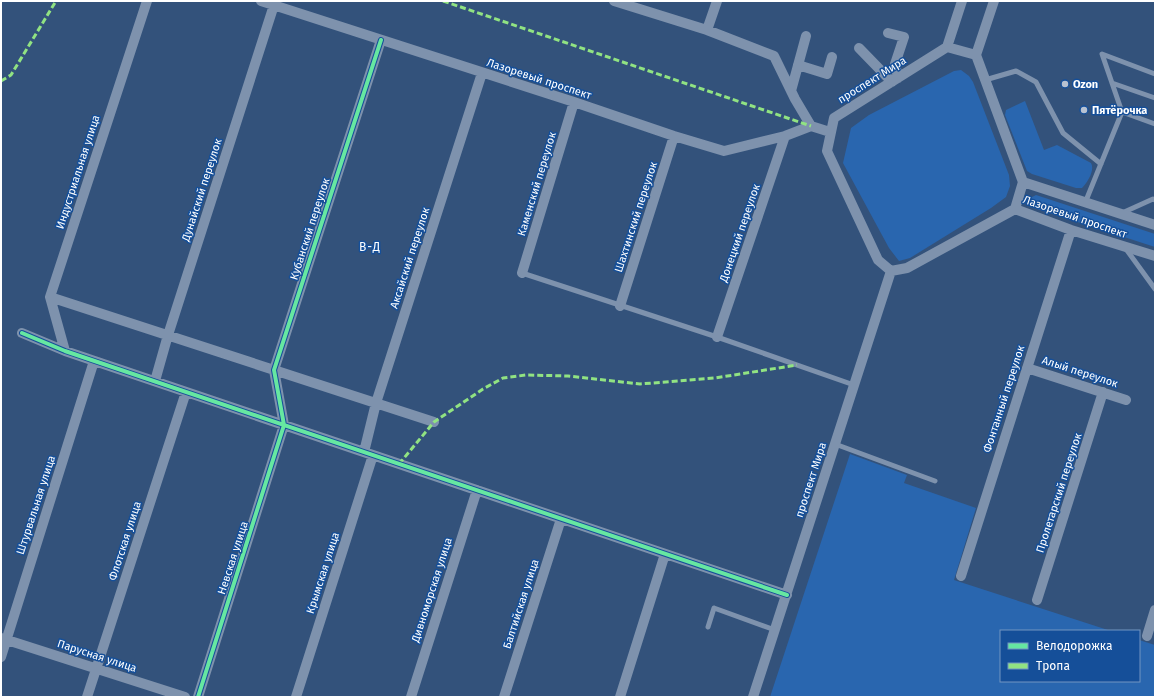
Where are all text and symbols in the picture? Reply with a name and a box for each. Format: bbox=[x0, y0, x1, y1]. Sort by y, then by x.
street label: проспект Мира bbox=[835, 54, 909, 106]
street label: Лазоревый проспект bbox=[485, 56, 593, 102]
place label: Ozon bbox=[1073, 78, 1098, 91]
marker: Ozon bbox=[1060, 79, 1070, 89]
place label: Пятёрочка bbox=[1092, 104, 1147, 117]
marker: Пятёрочка bbox=[1079, 105, 1089, 115]
street label: Индустриальная улица bbox=[53, 113, 103, 231]
street label: Каменский переулок bbox=[515, 130, 559, 238]
street label: Дунайский переулок bbox=[179, 137, 225, 244]
street label: Шахтинский переулок bbox=[612, 160, 660, 274]
street label: Кубанский переулок bbox=[287, 176, 333, 282]
street label: Донецкий переулок bbox=[717, 182, 763, 285]
street label: Лазоревый проспект bbox=[1021, 193, 1129, 241]
street label: Аксайский переулок bbox=[388, 206, 433, 310]
district label: В-Д bbox=[359, 240, 381, 254]
street label: Фонтанный переулок bbox=[981, 344, 1028, 454]
street label: Алый переулок bbox=[1040, 354, 1120, 390]
street label: Пролетарский переулок bbox=[1033, 431, 1085, 555]
street label: проспект Мира bbox=[793, 441, 829, 519]
street label: Штурвальная улица bbox=[14, 454, 58, 556]
street label: Флотская улица bbox=[106, 500, 144, 582]
street label: Невская улица bbox=[215, 520, 251, 596]
street label: Крымская улица bbox=[304, 531, 342, 615]
street label: Дивноморская улица bbox=[409, 536, 455, 645]
street label: Балтийская улица bbox=[500, 558, 542, 650]
legend bbox=[1000, 630, 1140, 682]
street label: Парусная улица bbox=[56, 637, 138, 675]
text: Велодорожка bbox=[1036, 639, 1112, 653]
text: Тропа bbox=[1036, 659, 1070, 673]

